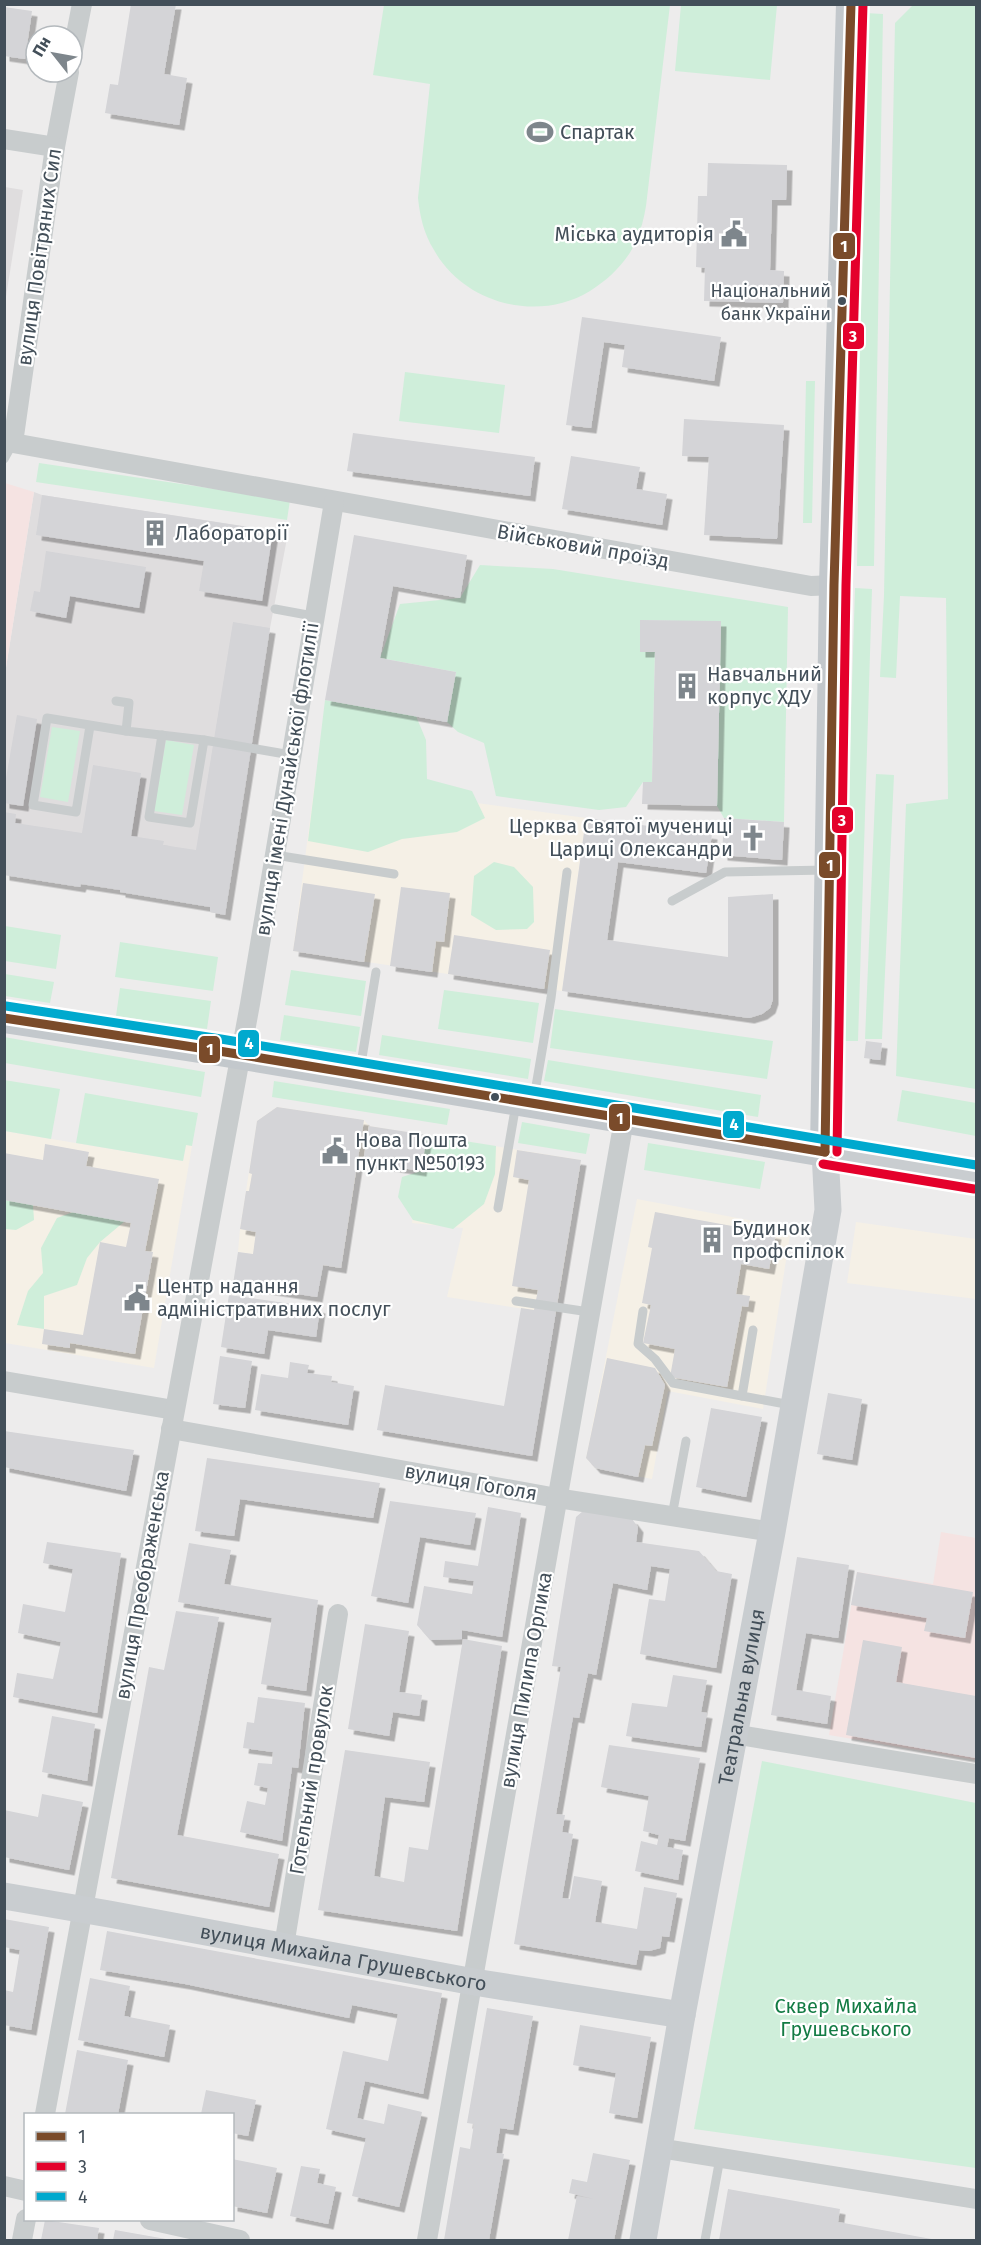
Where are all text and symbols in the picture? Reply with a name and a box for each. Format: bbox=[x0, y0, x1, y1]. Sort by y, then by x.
north arrow bbox=[24, 24, 84, 84]
text: Пн bbox=[28, 33, 55, 60]
sports icon: Спартак bbox=[525, 117, 555, 147]
place label: Спартак bbox=[560, 120, 635, 144]
street label: вулиця Повітряних Сил bbox=[12, 147, 66, 367]
public building icon: Міська аудиторія bbox=[719, 219, 749, 249]
place label: Міська аудиторія bbox=[555, 222, 714, 246]
line badge: 1 bbox=[832, 232, 856, 260]
text: 1 bbox=[840, 237, 848, 256]
place label: Національний банк України bbox=[710, 280, 831, 325]
marker: Національний банк України bbox=[836, 295, 848, 307]
line badge: 3 bbox=[842, 322, 865, 350]
text: 3 bbox=[848, 327, 857, 346]
building icon: Лабораторії bbox=[140, 518, 170, 548]
street label: Військовий проїзд bbox=[495, 519, 671, 573]
place label: Лабораторії bbox=[175, 521, 289, 545]
street label: вулиця імені Дунайської флотилії bbox=[250, 619, 324, 938]
place label: Навчальний корпус ХДУ bbox=[707, 662, 822, 709]
building icon: Навчальний корпус ХДУ bbox=[672, 671, 702, 701]
line badge: 3 bbox=[831, 806, 854, 834]
text: 3 bbox=[837, 811, 846, 830]
place label: Церква Святої мучениці Цариці Олександри bbox=[509, 814, 733, 861]
church icon: Церква Святої мучениці Цариці Олександри bbox=[738, 823, 768, 853]
line badge: 1 bbox=[818, 851, 841, 879]
text: 1 bbox=[826, 856, 834, 875]
line badge: 4 bbox=[237, 1029, 260, 1058]
text: 4 bbox=[244, 1034, 254, 1053]
line badge: 1 bbox=[198, 1035, 221, 1064]
text: 1 bbox=[206, 1040, 214, 1059]
unlabelled marker bbox=[489, 1091, 501, 1103]
line badge: 1 bbox=[608, 1103, 631, 1132]
text: 1 bbox=[616, 1109, 624, 1128]
line badge: 4 bbox=[722, 1110, 745, 1139]
text: 4 bbox=[729, 1115, 739, 1134]
place label: Нова Пошта пункт №50193 bbox=[355, 1128, 485, 1175]
public building icon: Нова Пошта пункт №50193 bbox=[320, 1136, 350, 1166]
place label: Будинок профспілок bbox=[732, 1216, 845, 1263]
building icon: Будинок профспілок bbox=[697, 1225, 727, 1255]
place label: Центр надання адміністративних послуг bbox=[157, 1274, 391, 1321]
public building icon: Центр надання адміністративних послуг bbox=[122, 1283, 152, 1313]
street label: вулиця Гоголя bbox=[403, 1459, 539, 1505]
street label: вулиця Преображенська bbox=[110, 1469, 174, 1701]
street label: вулиця Пилипа Орлика bbox=[495, 1570, 557, 1790]
street label: Театральна вулиця bbox=[713, 1607, 769, 1787]
street label: Готельний провулок bbox=[284, 1683, 338, 1876]
street label: вулиця Михайла Грушевського bbox=[198, 1919, 489, 1996]
park label: Сквер Михайла Грушевського bbox=[775, 1994, 917, 2041]
legend bbox=[24, 2113, 234, 2221]
text: 1 bbox=[78, 2126, 86, 2148]
text: 3 bbox=[78, 2156, 87, 2178]
text: 4 bbox=[78, 2186, 88, 2208]

